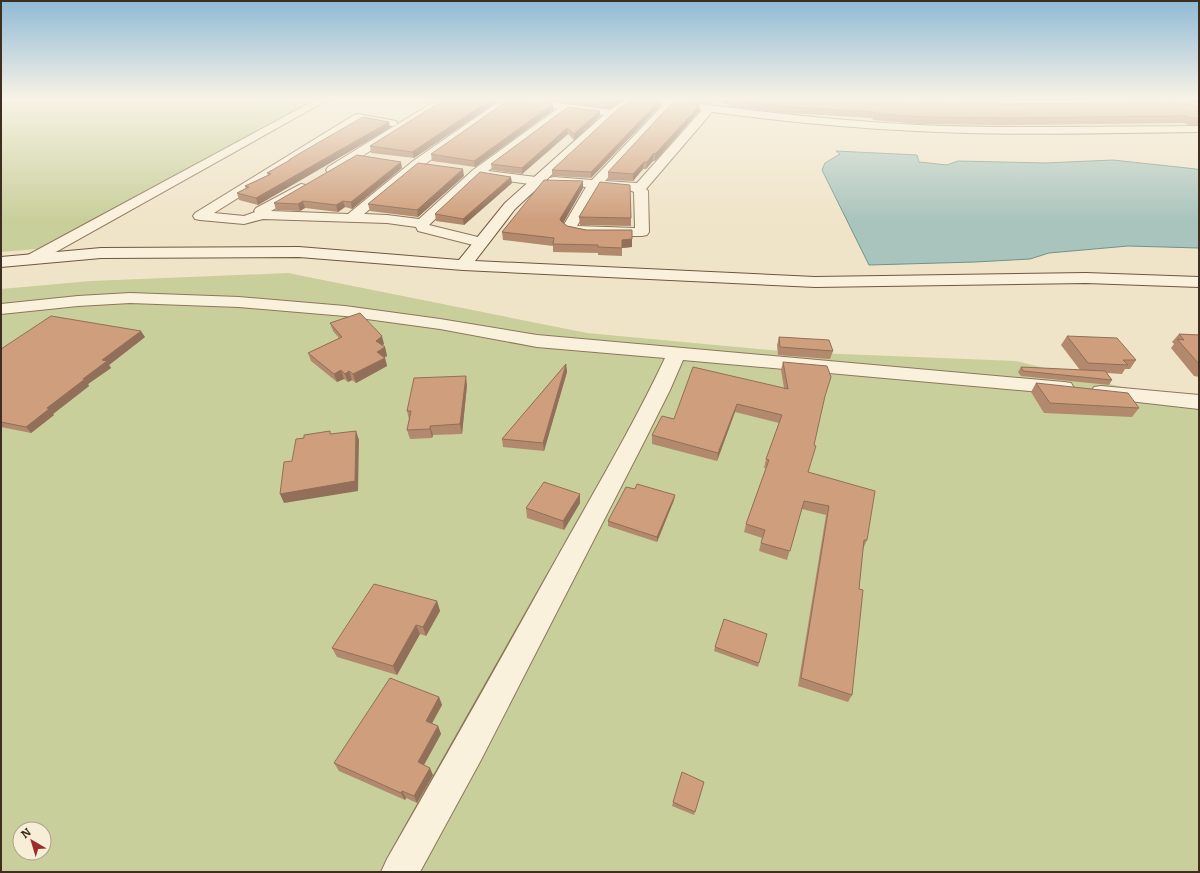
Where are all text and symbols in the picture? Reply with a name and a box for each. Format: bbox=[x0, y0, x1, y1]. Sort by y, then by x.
north arrow bbox=[12, 821, 52, 861]
text: N bbox=[17, 823, 34, 841]

